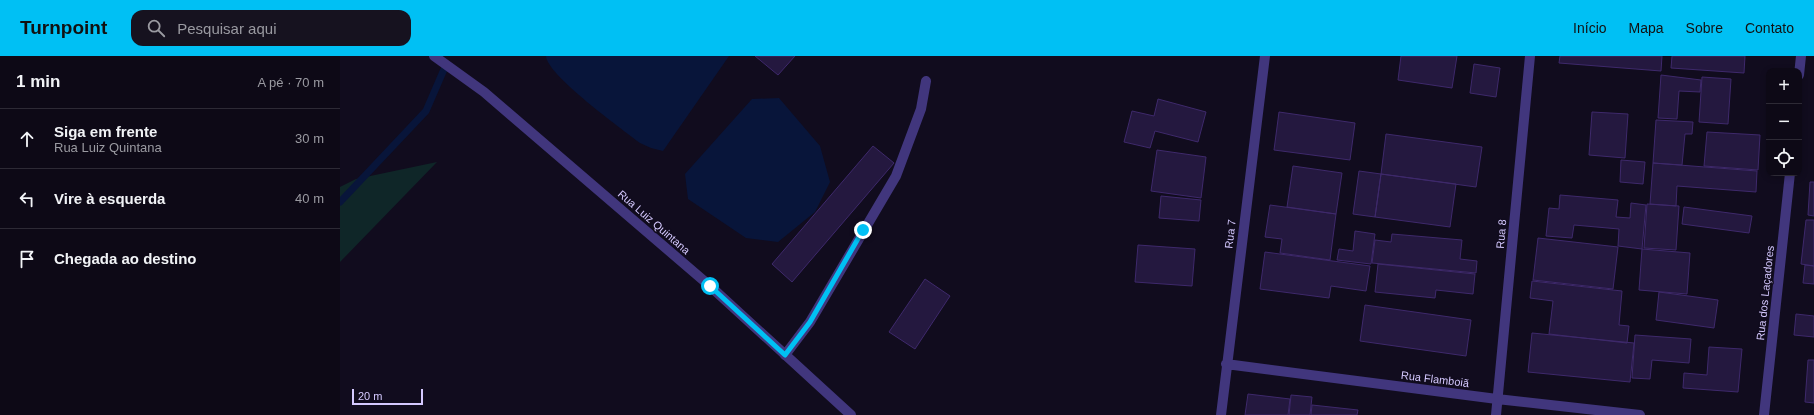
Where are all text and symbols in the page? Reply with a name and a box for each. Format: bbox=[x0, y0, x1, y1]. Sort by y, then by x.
search box bbox=[131, 10, 411, 46]
text: Turnpoint bbox=[20, 17, 107, 38]
icon: search bbox=[145, 17, 167, 39]
text: Pesquisar aqui bbox=[177, 20, 276, 37]
text: Início bbox=[1573, 20, 1607, 36]
text: Mapa bbox=[1629, 20, 1664, 36]
text: Sobre bbox=[1686, 20, 1723, 36]
text: Contato bbox=[1745, 20, 1794, 36]
map controls bbox=[1766, 68, 1802, 176]
button: + bbox=[1766, 68, 1802, 104]
text: 1 min bbox=[16, 72, 60, 91]
text: A pé · 70 m bbox=[258, 75, 324, 90]
button: − bbox=[1766, 104, 1802, 140]
text: Siga em frente bbox=[54, 123, 157, 140]
icon: ahead bbox=[16, 128, 38, 150]
text: 30 m bbox=[295, 131, 324, 146]
text: Rua Luiz Quintana bbox=[54, 140, 162, 155]
button: locate bbox=[1766, 140, 1802, 176]
icon: left bbox=[16, 188, 38, 210]
street label: Rua Luiz Quintana bbox=[616, 188, 693, 257]
text: Vire à esquerda bbox=[54, 190, 165, 207]
text: 40 m bbox=[295, 191, 324, 206]
street label: Rua 7 bbox=[1222, 219, 1238, 249]
street label: Rua 8 bbox=[1494, 219, 1508, 249]
route end bbox=[854, 221, 872, 239]
street label: Rua dos Laçadores bbox=[1754, 244, 1776, 341]
icon: arrive bbox=[16, 248, 38, 270]
text: Chegada ao destino bbox=[54, 250, 197, 267]
route start bbox=[701, 277, 719, 295]
street label: Rua Flamboiã bbox=[1400, 369, 1471, 389]
scale bar bbox=[352, 387, 423, 406]
text: 20 m bbox=[358, 390, 382, 402]

